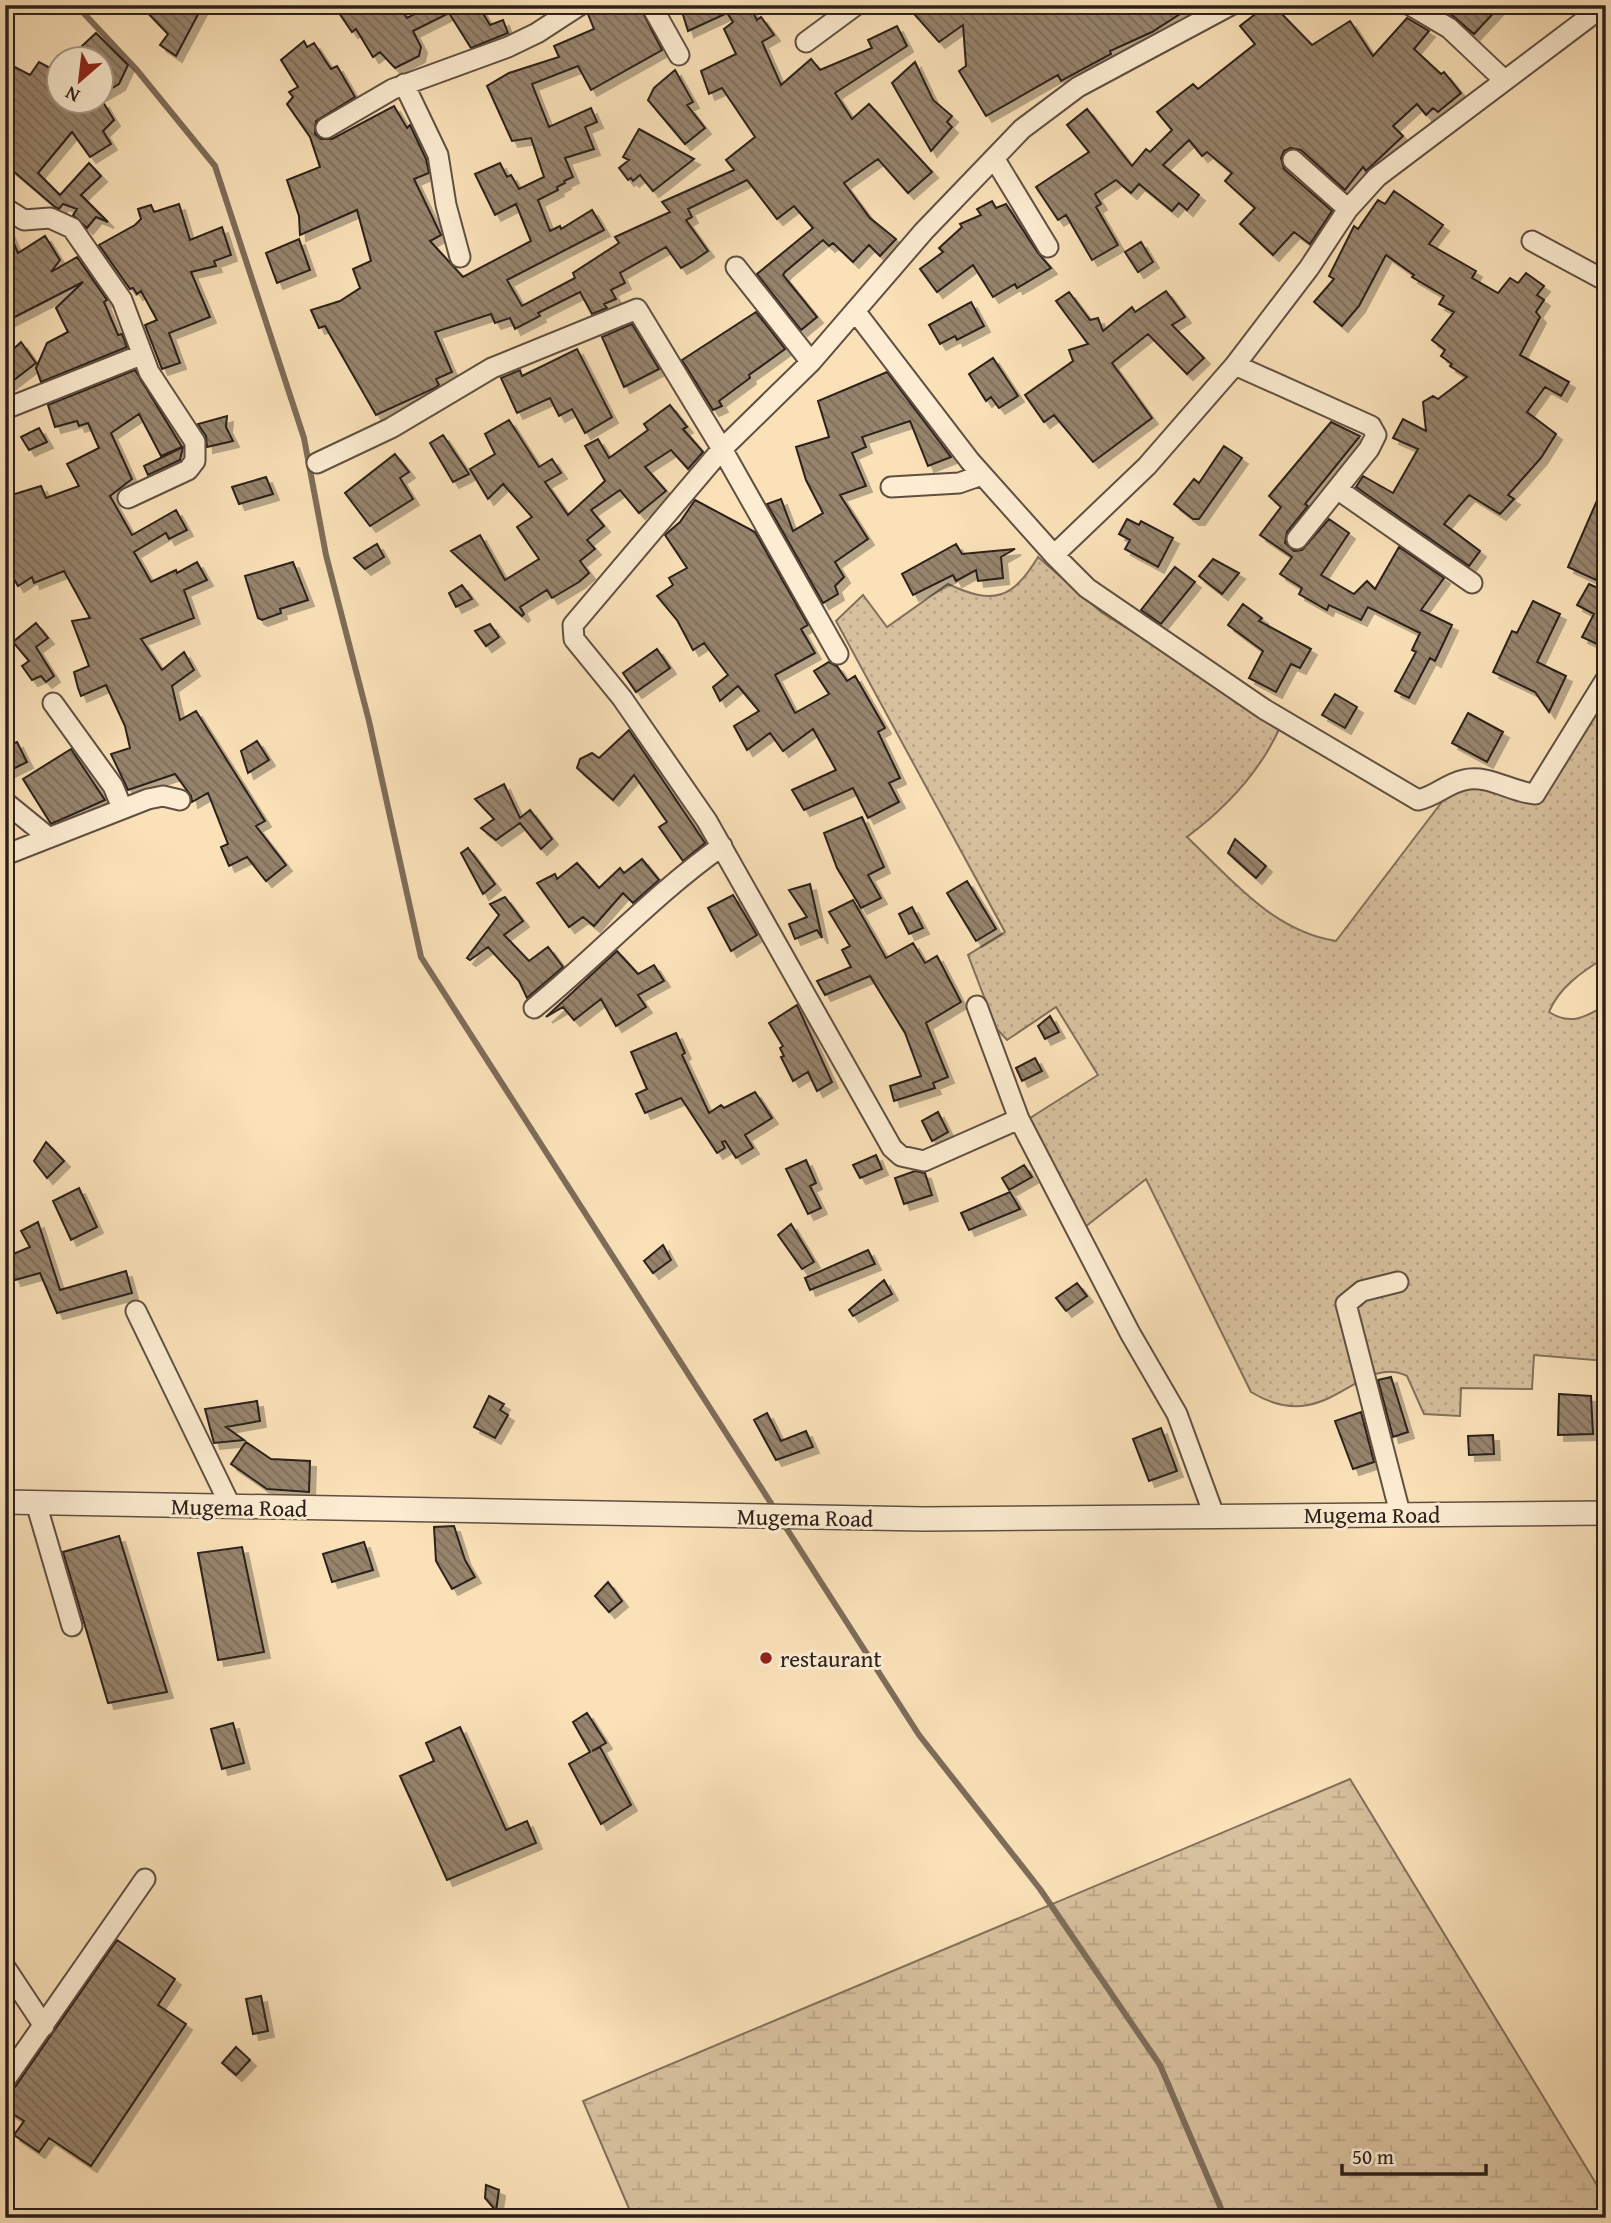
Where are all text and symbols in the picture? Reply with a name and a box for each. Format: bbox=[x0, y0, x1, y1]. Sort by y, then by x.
north arrow bbox=[46, 46, 116, 116]
text: N bbox=[60, 80, 84, 110]
street label: Mugema Road bbox=[171, 1489, 308, 1525]
street label: Mugema Road bbox=[1304, 1498, 1441, 1531]
street label: Mugema Road bbox=[737, 1499, 874, 1535]
place label: restaurant bbox=[780, 1642, 882, 1675]
marker: restaurant bbox=[758, 1650, 774, 1666]
scale bar bbox=[1342, 2132, 1485, 2176]
text: 50 m bbox=[1352, 2141, 1394, 2172]

